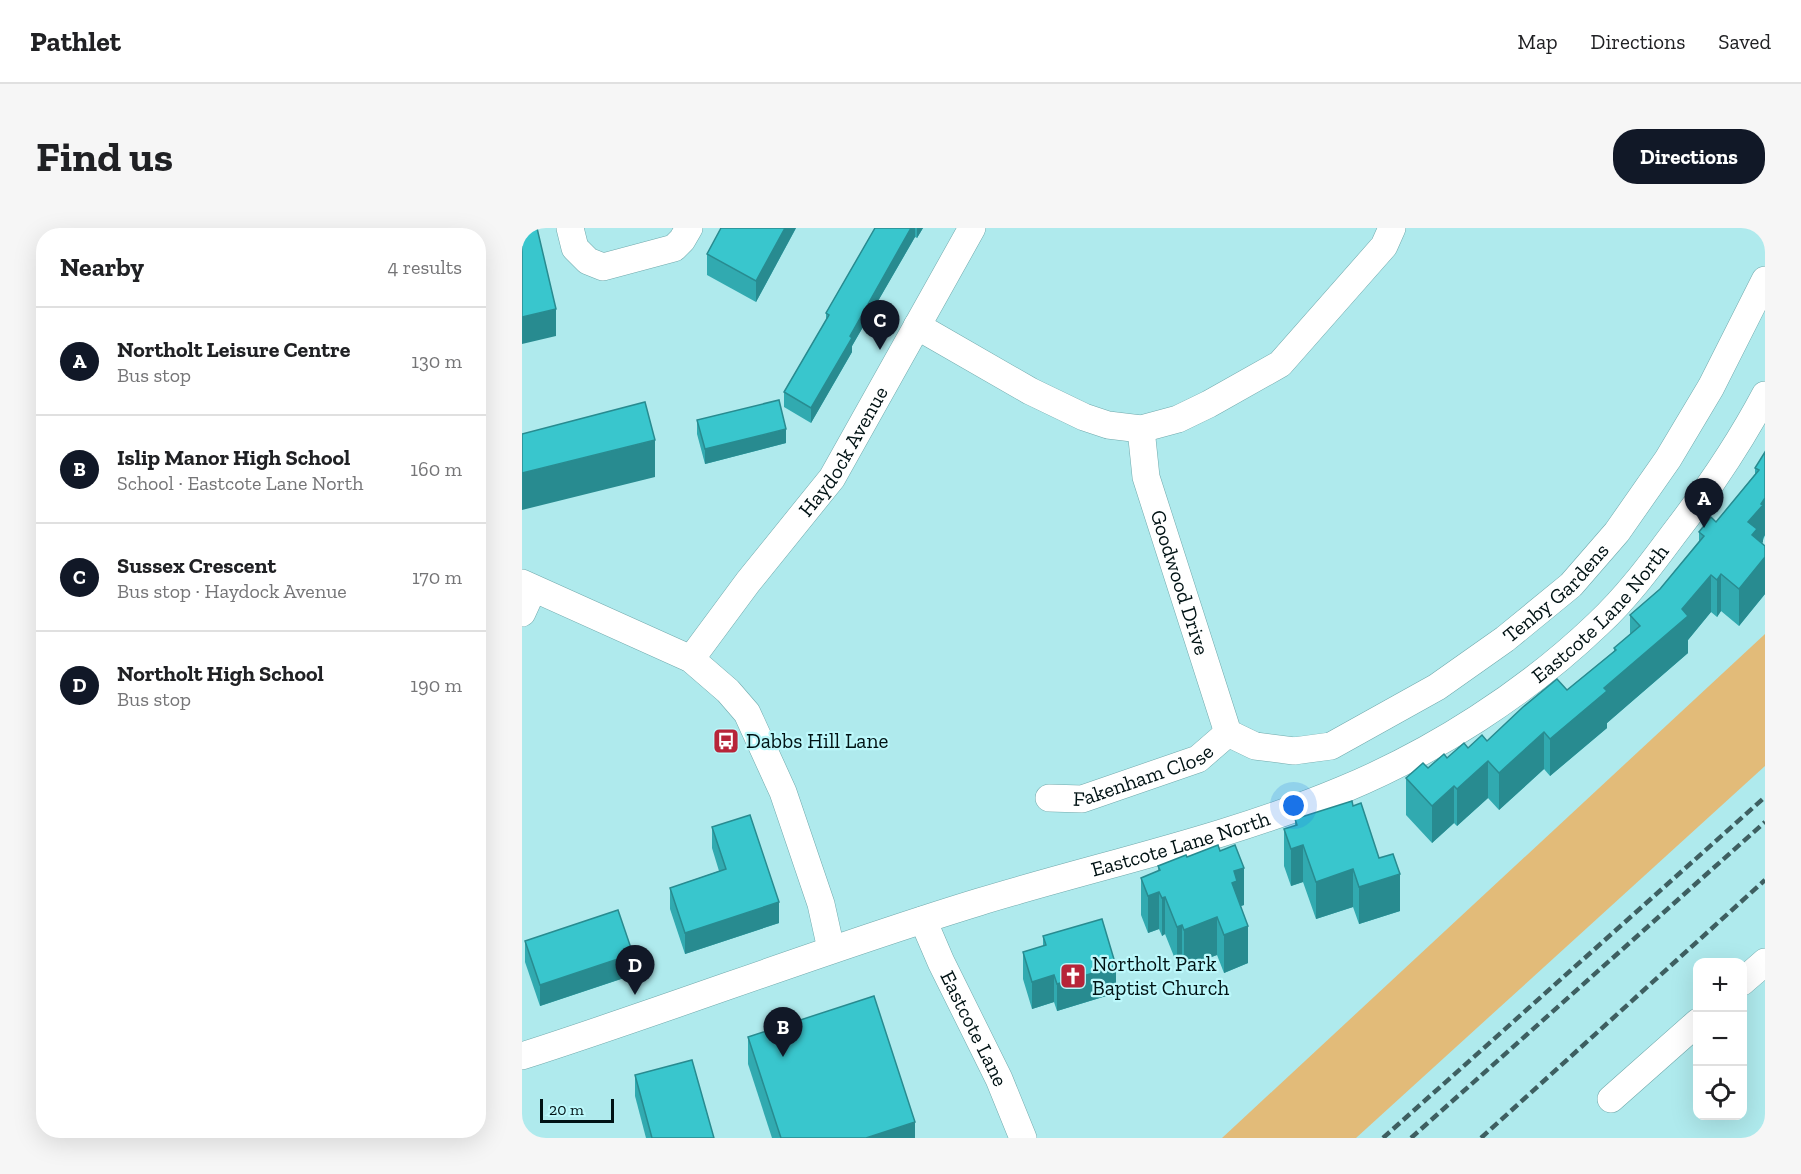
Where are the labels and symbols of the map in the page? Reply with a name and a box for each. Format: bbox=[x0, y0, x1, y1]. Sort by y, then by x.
pin: C bbox=[860, 300, 900, 350]
street label: Haydock Avenue bbox=[793, 381, 893, 521]
pin: A bbox=[1684, 478, 1724, 528]
street label: Goodwood Drive bbox=[1145, 507, 1215, 658]
street label: Tenby Gardens bbox=[1498, 538, 1614, 648]
street label: Eastcote Lane North bbox=[1527, 539, 1674, 688]
bus stop icon: Dabbs Hill Lane bbox=[711, 726, 741, 756]
place label: Dabbs Hill Lane bbox=[746, 728, 889, 753]
street label: Fakenham Close bbox=[1073, 738, 1218, 811]
your location bbox=[1279, 791, 1308, 820]
street label: Eastcote Lane North bbox=[1088, 805, 1273, 881]
pin: D bbox=[616, 946, 654, 995]
place label: Northolt Park Baptist Church bbox=[1092, 951, 1229, 1000]
church icon: Northolt Park Baptist Church bbox=[1058, 961, 1088, 991]
street label: Eastcote Lane bbox=[935, 966, 1014, 1090]
pin: B bbox=[764, 1008, 802, 1057]
scale bar bbox=[540, 1096, 614, 1124]

